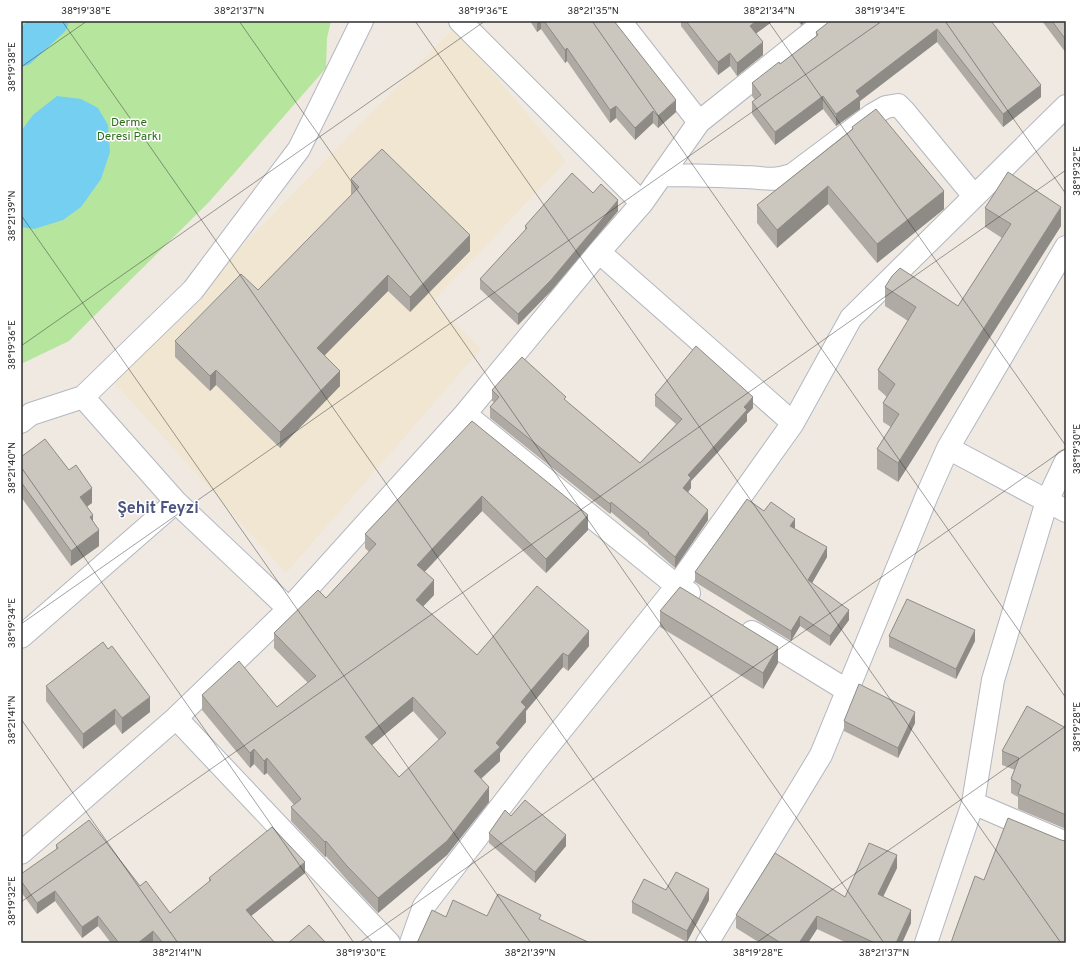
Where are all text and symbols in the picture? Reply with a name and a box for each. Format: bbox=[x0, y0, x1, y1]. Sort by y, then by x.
text: 38°19'38"E bbox=[61, 5, 111, 18]
text: 38°21'37"N bbox=[214, 5, 264, 18]
text: 38°19'36"E bbox=[458, 5, 508, 18]
text: 38°21'35"N bbox=[567, 5, 619, 18]
text: 38°21'34"N bbox=[743, 5, 795, 18]
text: 38°19'34"E bbox=[855, 5, 905, 18]
text: 38°19'38"E bbox=[6, 42, 19, 92]
park label: Derme Deresi Parkı bbox=[97, 115, 161, 145]
text: 38°19'32"E bbox=[1071, 146, 1084, 196]
text: 38°21'39"N bbox=[6, 190, 19, 242]
text: 38°19'36"E bbox=[6, 320, 19, 370]
text: 38°19'30"E bbox=[1071, 424, 1084, 474]
text: 38°21'40"N bbox=[6, 442, 19, 494]
district label: Şehit Feyzi bbox=[117, 499, 199, 519]
text: 38°19'34"E bbox=[6, 598, 19, 648]
text: 38°21'41"N bbox=[6, 695, 19, 745]
text: 38°19'28"E bbox=[1071, 702, 1084, 752]
text: 38°19'32"E bbox=[6, 876, 19, 926]
text: 38°21'41"N bbox=[152, 947, 202, 960]
text: 38°19'30"E bbox=[336, 947, 386, 960]
text: 38°21'39"N bbox=[504, 947, 556, 960]
text: 38°19'28"E bbox=[733, 947, 783, 960]
text: 38°21'37"N bbox=[859, 947, 909, 960]

